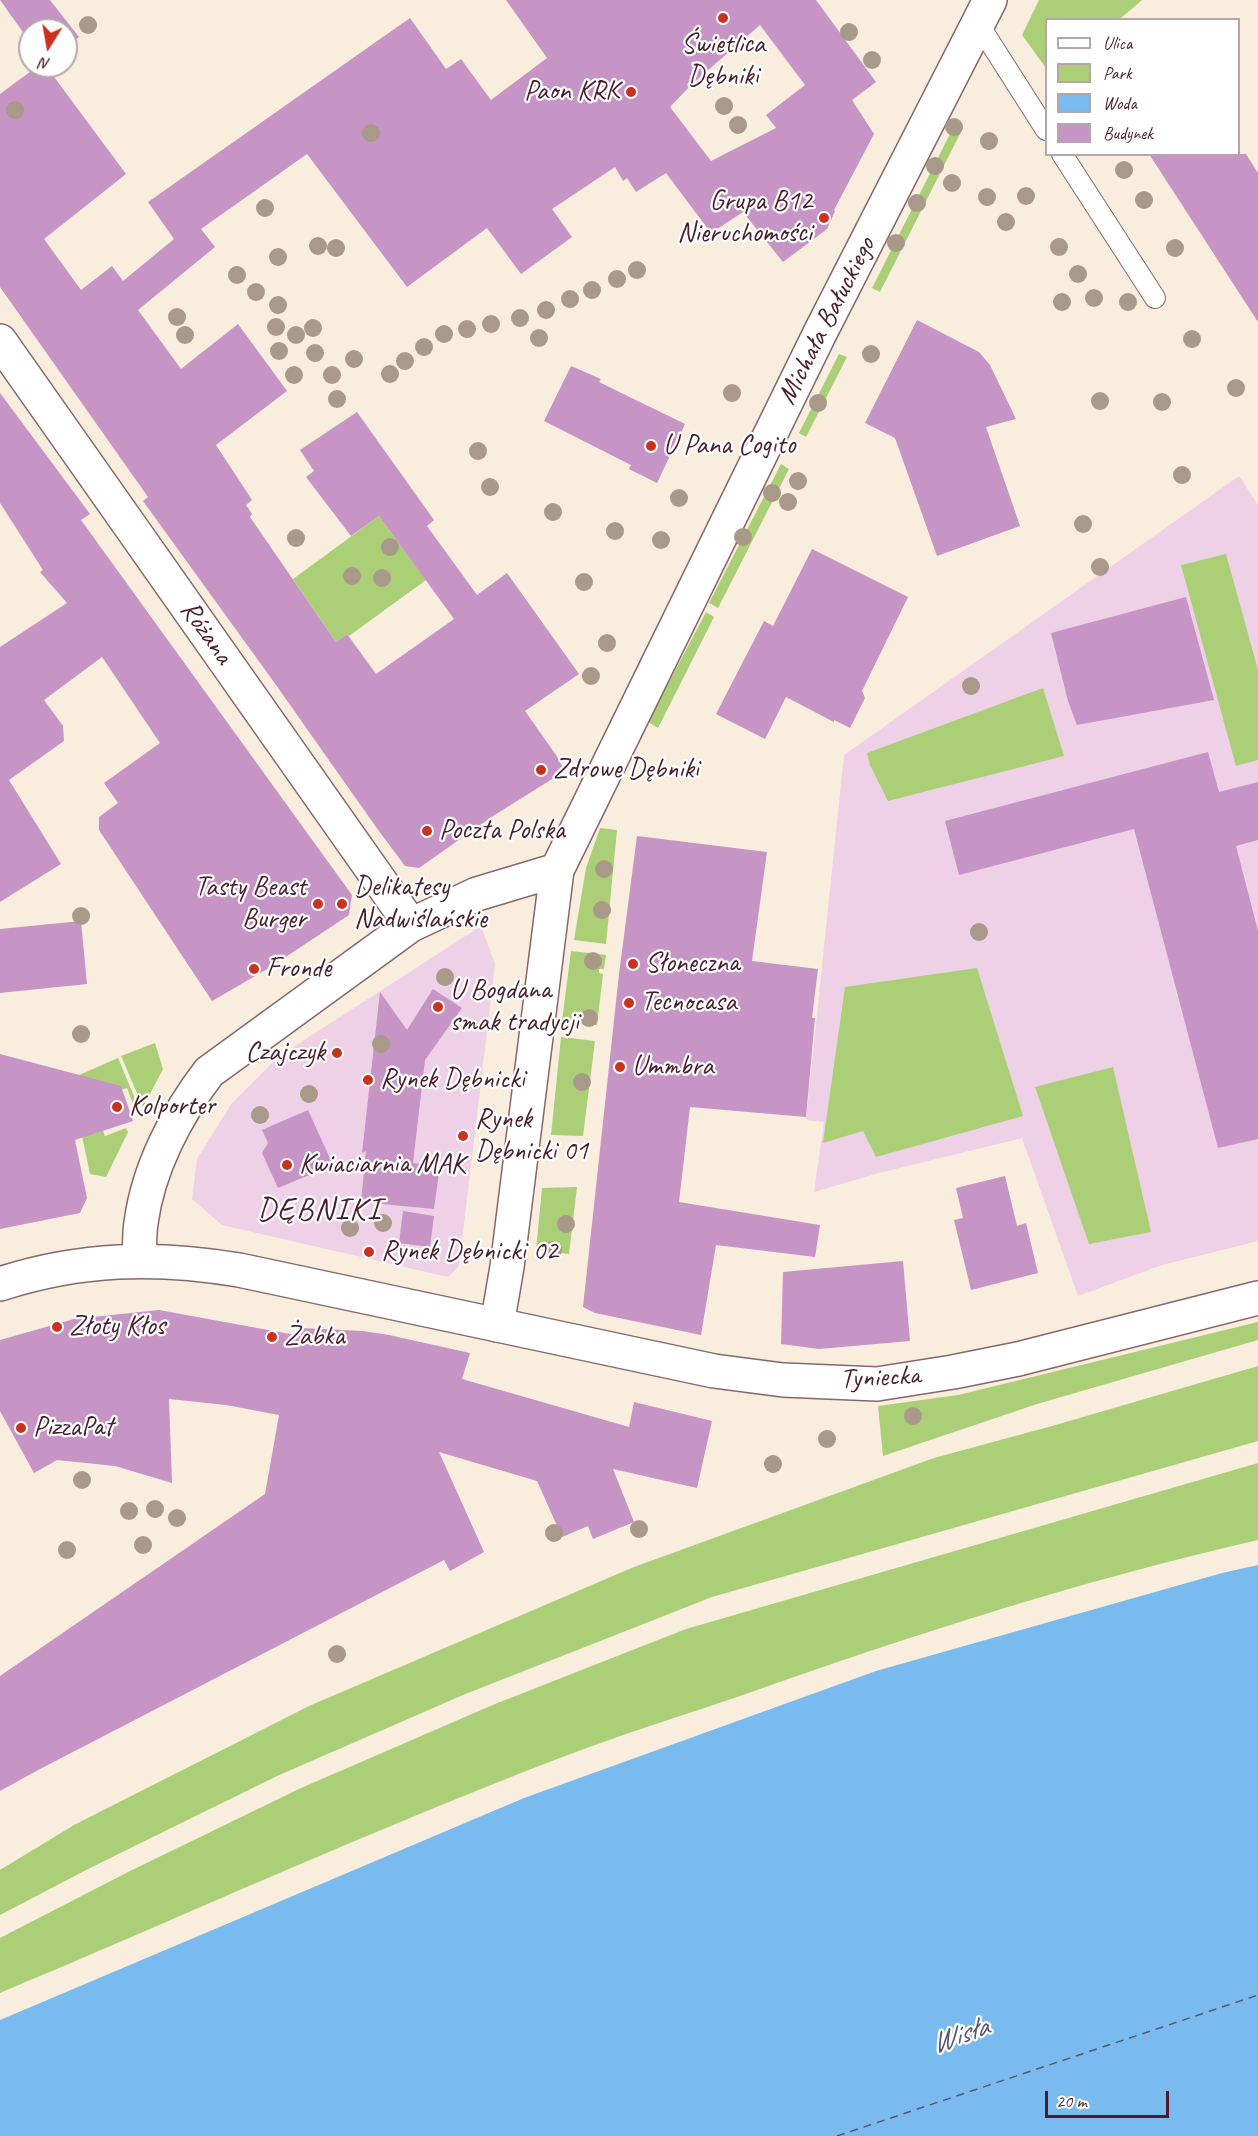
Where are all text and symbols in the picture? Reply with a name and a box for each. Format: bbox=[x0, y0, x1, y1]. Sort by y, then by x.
marker: Świetlica Dębniki bbox=[716, 11, 730, 25]
north arrow bbox=[18, 18, 78, 78]
legend bbox=[1045, 18, 1240, 156]
place label: Świetlica Dębniki bbox=[681, 28, 765, 94]
text: Ulica bbox=[1103, 32, 1132, 54]
text: N bbox=[38, 53, 52, 74]
text: Park bbox=[1103, 62, 1132, 84]
place label: Paon KRK bbox=[524, 75, 619, 109]
marker: Paon KRK bbox=[624, 85, 638, 99]
text: Woda bbox=[1103, 92, 1137, 114]
text: Budynek bbox=[1103, 122, 1153, 144]
place label: Grupa B12 Nieruchomości bbox=[677, 185, 812, 251]
marker: Grupa B12 Nieruchomości bbox=[817, 211, 831, 225]
street label: Michała Bałuckiego bbox=[771, 232, 883, 410]
place label: U Pana Cogito bbox=[663, 429, 795, 463]
marker: U Pana Cogito bbox=[644, 439, 658, 453]
street label: Różana bbox=[172, 595, 240, 671]
place label: Zdrowe Dębniki bbox=[553, 753, 699, 787]
marker: Zdrowe Dębniki bbox=[534, 763, 548, 777]
place label: Poczta Polska bbox=[439, 814, 565, 848]
marker: Poczta Polska bbox=[420, 824, 434, 838]
place label: Tasty Beast Burger bbox=[195, 871, 306, 937]
place label: Delikatesy Nadwiślańskie bbox=[354, 871, 487, 937]
marker: Tasty Beast Burger bbox=[311, 897, 325, 911]
marker: Delikatesy Nadwiślańskie bbox=[335, 897, 349, 911]
place label: Słoneczna bbox=[645, 947, 739, 981]
place label: Fronde bbox=[266, 952, 331, 986]
marker: Słoneczna bbox=[626, 957, 640, 971]
marker: Fronde bbox=[247, 962, 261, 976]
place label: U Bogdana smak tradycji bbox=[450, 974, 579, 1040]
place label: Tecnocasa bbox=[641, 986, 737, 1020]
marker: Tecnocasa bbox=[622, 996, 636, 1010]
marker: U Bogdana smak tradycji bbox=[431, 1000, 445, 1014]
place label: Czajczyk bbox=[245, 1036, 325, 1070]
marker: Czajczyk bbox=[330, 1046, 344, 1060]
place label: Ummbra bbox=[632, 1050, 714, 1084]
marker: Ummbra bbox=[613, 1060, 627, 1074]
place label: Rynek Dębnicki bbox=[380, 1063, 525, 1097]
marker: Rynek Dębnicki bbox=[361, 1073, 375, 1087]
place label: Kolporter bbox=[129, 1090, 215, 1124]
marker: Kolporter bbox=[110, 1100, 124, 1114]
place label: Rynek Dębnicki 01 bbox=[475, 1103, 588, 1169]
marker: Rynek Dębnicki 01 bbox=[456, 1129, 470, 1143]
place label: Kwiaciarnia MAK bbox=[299, 1148, 465, 1182]
marker: Kwiaciarnia MAK bbox=[280, 1158, 294, 1172]
district label: DĘBNIKI bbox=[258, 1192, 380, 1230]
place label: Rynek Dębnicki 02 bbox=[381, 1235, 558, 1269]
marker: Rynek Dębnicki 02 bbox=[362, 1245, 376, 1259]
place label: Złoty Kłos bbox=[69, 1310, 165, 1344]
marker: Złoty Kłos bbox=[50, 1320, 64, 1334]
place label: Żabka bbox=[284, 1320, 344, 1354]
marker: Żabka bbox=[265, 1330, 279, 1344]
street label: Tyniecka bbox=[839, 1359, 921, 1397]
place label: PizzaPat bbox=[33, 1411, 113, 1445]
marker: PizzaPat bbox=[14, 1421, 28, 1435]
water label: Wisła bbox=[927, 2010, 993, 2062]
scale bar bbox=[1048, 2079, 1172, 2117]
text: 20 m bbox=[1056, 2090, 1087, 2112]

